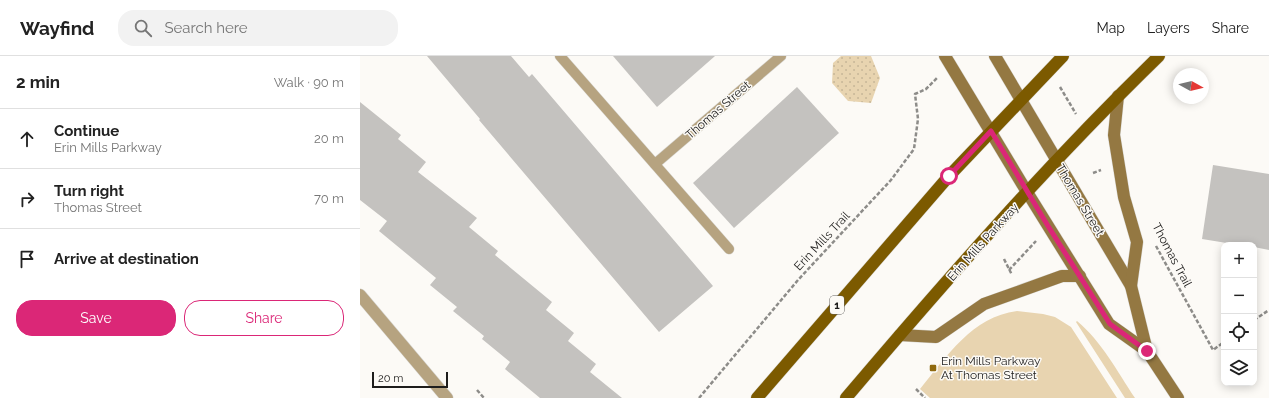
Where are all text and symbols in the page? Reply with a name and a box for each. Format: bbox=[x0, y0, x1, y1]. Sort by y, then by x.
search box bbox=[118, 10, 398, 46]
text: Wayfind bbox=[20, 17, 94, 39]
icon: search bbox=[132, 17, 154, 39]
text: Search here bbox=[164, 19, 248, 37]
text: Map bbox=[1097, 20, 1125, 36]
text: Layers bbox=[1147, 20, 1190, 36]
text: Share bbox=[1212, 20, 1249, 36]
north arrow bbox=[1173, 68, 1209, 104]
text: 2 min bbox=[16, 72, 60, 92]
text: Walk · 90 m bbox=[274, 75, 344, 90]
street label: Thomas Street bbox=[683, 78, 753, 142]
text: Continue bbox=[54, 122, 119, 140]
icon: ahead bbox=[16, 128, 38, 150]
text: 20 m bbox=[314, 131, 344, 146]
text: Erin Mills Parkway bbox=[54, 140, 162, 155]
street label: Thomas Street bbox=[1053, 162, 1107, 238]
route start bbox=[940, 167, 958, 185]
text: Turn right bbox=[54, 182, 124, 200]
icon: right bbox=[16, 188, 38, 210]
text: 70 m bbox=[314, 191, 344, 206]
text: Thomas Street bbox=[54, 200, 142, 215]
street label: Erin Mills Parkway bbox=[944, 200, 1022, 284]
street label: Erin Mills Trail bbox=[791, 208, 853, 273]
street label: Thomas Trail bbox=[1149, 221, 1195, 290]
map controls bbox=[1221, 242, 1257, 386]
button: + bbox=[1221, 242, 1257, 278]
icon: arrive bbox=[16, 248, 38, 270]
text: Arrive at destination bbox=[54, 250, 199, 268]
button: − bbox=[1221, 278, 1257, 314]
road number: 1 bbox=[830, 296, 844, 314]
button: Save bbox=[16, 300, 176, 336]
button: Share bbox=[184, 300, 344, 336]
button: locate bbox=[1221, 314, 1257, 350]
route end bbox=[1138, 342, 1156, 360]
button: layers bbox=[1221, 350, 1257, 386]
place label: Erin Mills Parkway At Thomas Street bbox=[941, 354, 1041, 382]
marker: Erin Mills Parkway At Thomas Street bbox=[928, 363, 938, 373]
scale bar bbox=[372, 370, 448, 389]
text: 20 m bbox=[378, 372, 403, 385]

